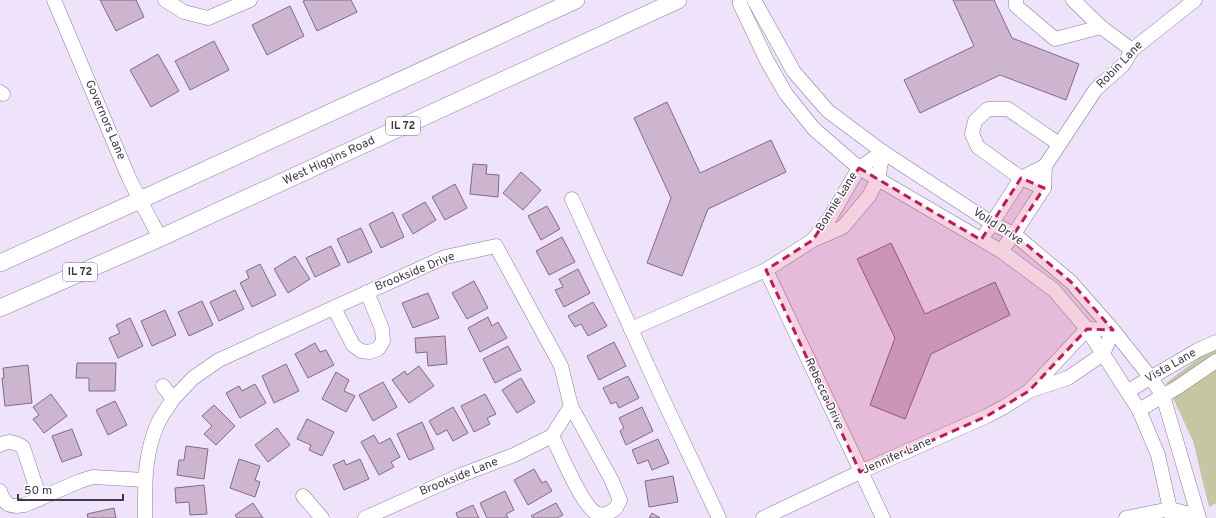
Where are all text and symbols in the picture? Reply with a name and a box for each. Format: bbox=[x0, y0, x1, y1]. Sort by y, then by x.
street label: Robin Lane bbox=[1093, 38, 1147, 92]
street label: Governors Lane bbox=[81, 78, 129, 162]
road number: IL 72 bbox=[386, 117, 420, 135]
street label: West Higgins Road bbox=[280, 133, 378, 189]
street label: Bonnie Lane bbox=[812, 169, 862, 235]
street label: Volid Drive bbox=[969, 205, 1027, 249]
street label: Brookside Drive bbox=[373, 249, 457, 295]
road number: IL 72 bbox=[63, 263, 97, 281]
street label: Vista Lane bbox=[1143, 345, 1199, 387]
street label: Rebecca Drive bbox=[800, 356, 848, 432]
street label: Jennifer Lane bbox=[860, 434, 934, 478]
street label: Brookside Lane bbox=[417, 454, 501, 500]
scale bar bbox=[18, 476, 123, 502]
text: 50 m bbox=[24, 483, 52, 499]

